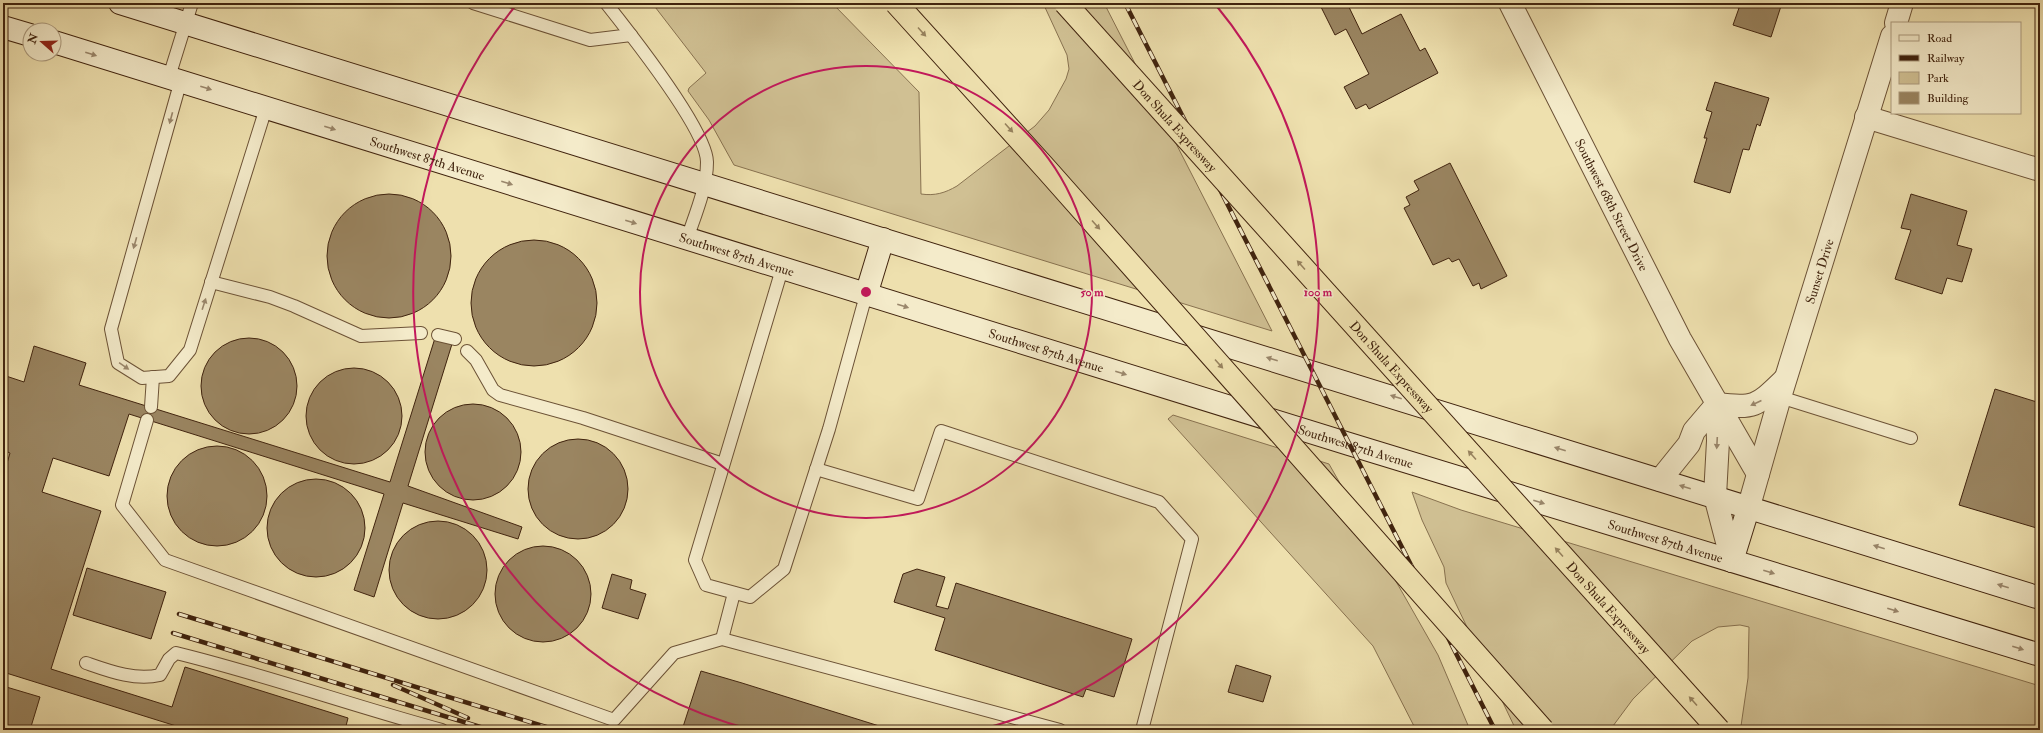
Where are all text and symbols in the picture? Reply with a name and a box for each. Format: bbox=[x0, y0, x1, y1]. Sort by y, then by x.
north arrow bbox=[22, 22, 62, 62]
legend bbox=[1891, 22, 2021, 114]
one-way arrow bbox=[917, 27, 927, 37]
text: N bbox=[25, 31, 41, 47]
text: Road bbox=[1927, 31, 1952, 46]
one-way arrow bbox=[86, 51, 98, 57]
text: Railway bbox=[1927, 51, 1965, 66]
text: Park bbox=[1927, 71, 1949, 86]
street label: Don Shula Expressway bbox=[1129, 77, 1220, 177]
one-way arrow bbox=[200, 86, 212, 92]
text: Building bbox=[1927, 91, 1970, 106]
one-way arrow bbox=[167, 112, 173, 124]
one-way arrow bbox=[1005, 123, 1014, 133]
one-way arrow bbox=[324, 125, 336, 131]
street label: Southwest 87th Avenue bbox=[368, 134, 487, 184]
street label: Southwest 68th Street Drive bbox=[1571, 136, 1652, 274]
one-way arrow bbox=[502, 180, 514, 186]
one-way arrow bbox=[626, 219, 638, 225]
one-way arrow bbox=[1091, 220, 1100, 230]
street label: Southwest 87th Avenue bbox=[677, 230, 797, 280]
one-way arrow bbox=[132, 237, 138, 250]
street label: Sunset Drive bbox=[1802, 237, 1838, 306]
one-way arrow bbox=[1296, 260, 1306, 270]
centre of rings bbox=[859, 285, 873, 299]
text: 50 m bbox=[1080, 285, 1104, 300]
text: 100 m bbox=[1304, 285, 1333, 300]
one-way arrow bbox=[201, 298, 207, 310]
one-way arrow bbox=[897, 303, 909, 309]
street label: Don Shula Expressway bbox=[1346, 318, 1437, 417]
street label: Southwest 87th Avenue bbox=[987, 326, 1106, 377]
one-way arrow bbox=[1266, 356, 1278, 362]
one-way arrow bbox=[1214, 360, 1223, 369]
one-way arrow bbox=[118, 362, 129, 370]
one-way arrow bbox=[1115, 370, 1127, 376]
one-way arrow bbox=[1390, 394, 1402, 400]
one-way arrow bbox=[1750, 400, 1762, 406]
street label: Southwest 87th Avenue bbox=[1296, 422, 1415, 472]
one-way arrow bbox=[1714, 437, 1721, 449]
one-way arrow bbox=[1554, 446, 1566, 452]
one-way arrow bbox=[1468, 450, 1477, 461]
one-way arrow bbox=[1678, 484, 1690, 490]
one-way arrow bbox=[1534, 499, 1546, 505]
street label: Southwest 87th Avenue bbox=[1606, 517, 1725, 567]
one-way arrow bbox=[1872, 544, 1884, 550]
one-way arrow bbox=[1554, 547, 1564, 557]
street label: Don Shula Expressway bbox=[1562, 559, 1654, 658]
one-way arrow bbox=[1763, 569, 1775, 575]
one-way arrow bbox=[1996, 583, 2008, 589]
one-way arrow bbox=[1888, 607, 1900, 613]
one-way arrow bbox=[2012, 645, 2024, 651]
one-way arrow bbox=[1688, 696, 1697, 706]

